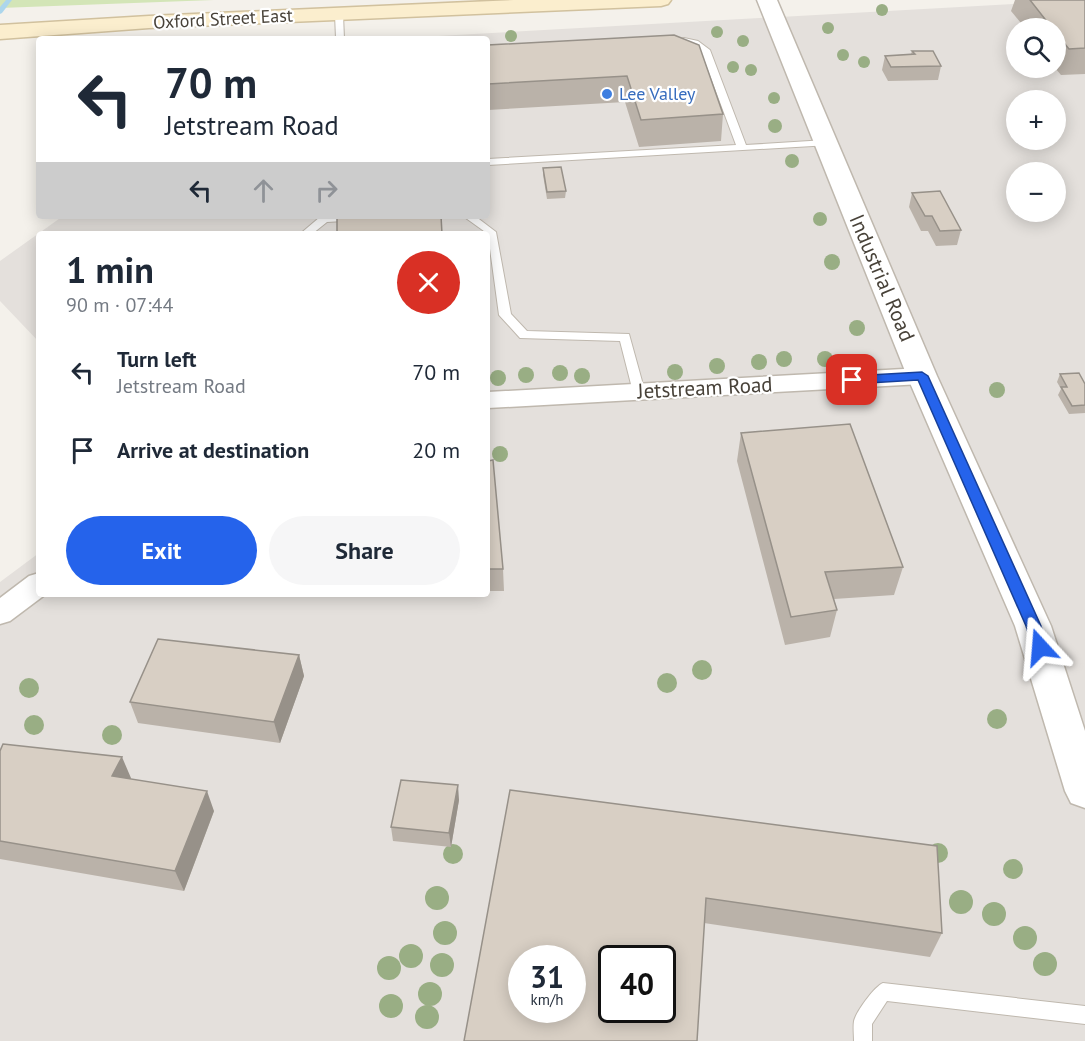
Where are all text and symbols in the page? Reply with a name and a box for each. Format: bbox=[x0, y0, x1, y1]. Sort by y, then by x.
street label: Oxford Street East bbox=[153, 3, 293, 34]
map controls bbox=[1006, 18, 1066, 222]
button: search bbox=[1006, 18, 1066, 78]
text: 70 m bbox=[165, 55, 257, 110]
icon: left bbox=[66, 60, 144, 138]
place label: Lee Valley bbox=[619, 82, 696, 105]
marker: Lee Valley bbox=[600, 87, 614, 101]
button: + bbox=[1006, 90, 1066, 150]
text: Jetstream Road bbox=[165, 108, 339, 142]
button: − bbox=[1006, 162, 1066, 222]
icon: left bbox=[184, 174, 217, 207]
icon: ahead bbox=[247, 174, 280, 207]
icon: right bbox=[310, 174, 343, 207]
street label: Industrial Road bbox=[844, 210, 921, 345]
text: 1 min bbox=[66, 246, 154, 293]
button: close bbox=[397, 251, 460, 314]
text: 90 m · 07:44 bbox=[66, 292, 173, 318]
text: Turn left bbox=[117, 345, 197, 373]
pin bbox=[826, 354, 877, 405]
icon: left bbox=[66, 356, 99, 389]
text: 70 m bbox=[412, 358, 460, 386]
icon: arrive bbox=[835, 363, 868, 396]
street label: Jetstream Road bbox=[636, 370, 773, 405]
text: Jetstream Road bbox=[117, 373, 246, 399]
icon: arrive bbox=[66, 434, 99, 467]
text: Arrive at destination bbox=[117, 436, 309, 464]
text: 20 m bbox=[412, 436, 460, 464]
button: Exit bbox=[66, 516, 257, 585]
button: Share bbox=[269, 516, 460, 585]
position arrow bbox=[1008, 615, 1072, 679]
speed limit sign: 40 bbox=[598, 945, 676, 1023]
text: 31 bbox=[530, 957, 564, 996]
text: km/h bbox=[531, 990, 563, 1009]

